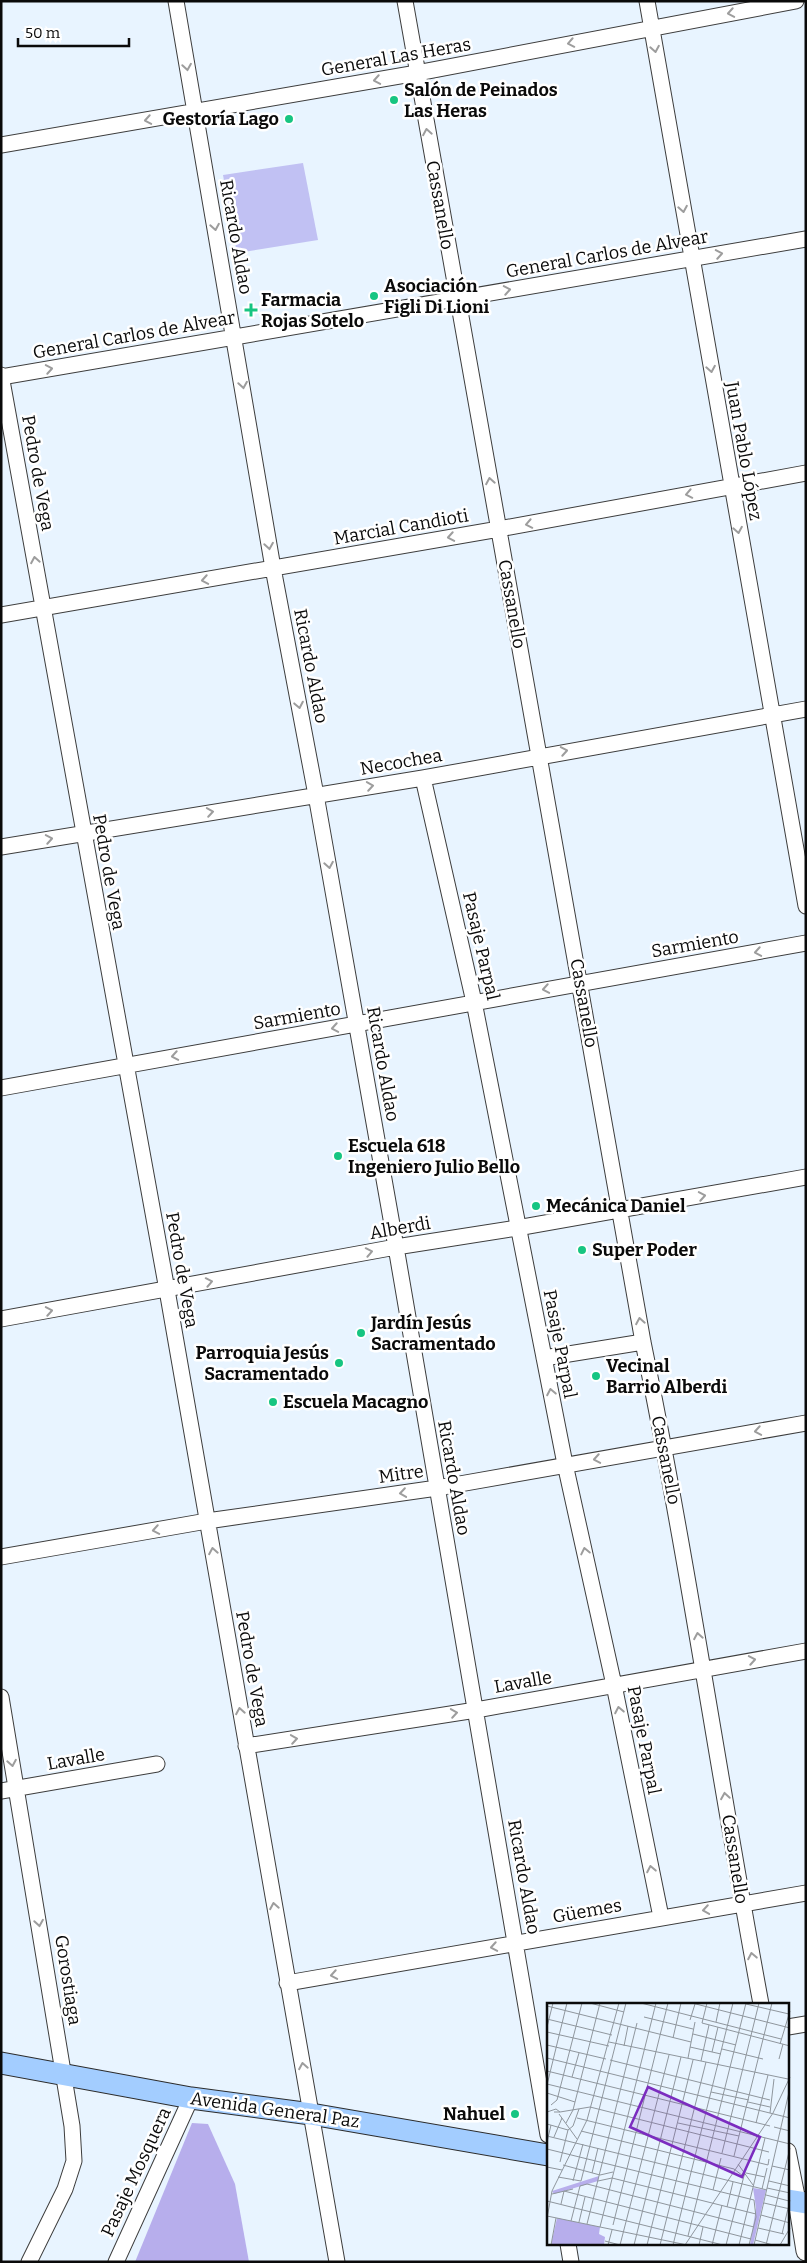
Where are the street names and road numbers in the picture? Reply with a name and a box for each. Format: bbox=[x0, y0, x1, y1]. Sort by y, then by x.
street label: General Las Heras bbox=[319, 33, 473, 81]
street label: Cassanello bbox=[421, 159, 459, 251]
street label: Ricardo Aldao bbox=[215, 178, 257, 296]
street label: General Carlos de Alvear bbox=[504, 225, 710, 283]
street label: General Carlos de Alvear bbox=[31, 306, 237, 364]
street label: Juan Pablo López bbox=[721, 379, 767, 522]
street label: Pedro de Vega bbox=[17, 413, 59, 533]
street label: Marcial Candioti bbox=[332, 504, 470, 550]
street label: Cassanello bbox=[493, 558, 531, 650]
street label: Ricardo Aldao bbox=[289, 607, 333, 725]
street label: Necochea bbox=[358, 744, 444, 780]
street label: Pedro de Vega bbox=[88, 812, 130, 932]
street label: Pasaje Parpal bbox=[458, 890, 504, 1002]
street label: Sarmiento bbox=[650, 925, 740, 963]
street label: Cassanello bbox=[565, 957, 603, 1049]
street label: Sarmiento bbox=[252, 997, 342, 1035]
street label: Ricardo Aldao bbox=[362, 1005, 404, 1123]
street label: Pedro de Vega bbox=[161, 1210, 203, 1330]
street label: Alberdi bbox=[368, 1212, 432, 1244]
street label: Pasaje Parpal bbox=[539, 1288, 581, 1400]
street label: Cassanello bbox=[647, 1414, 685, 1506]
street label: Ricardo Aldao bbox=[433, 1419, 475, 1537]
street label: Mitre bbox=[377, 1460, 425, 1488]
street label: Pedro de Vega bbox=[231, 1609, 273, 1729]
street label: Lavalle bbox=[492, 1666, 554, 1698]
street label: Pasaje Parpal bbox=[623, 1684, 665, 1796]
street label: Lavalle bbox=[45, 1743, 107, 1775]
street label: Cassanello bbox=[717, 1813, 753, 1905]
street label: Ricardo Aldao bbox=[503, 1818, 545, 1936]
street label: Güemes bbox=[551, 1894, 623, 1928]
street label: Gorostiaga bbox=[50, 1933, 86, 2027]
street label: Avenida General Paz bbox=[189, 2087, 361, 2133]
street label: Pasaje Mosquera bbox=[96, 2104, 176, 2240]

